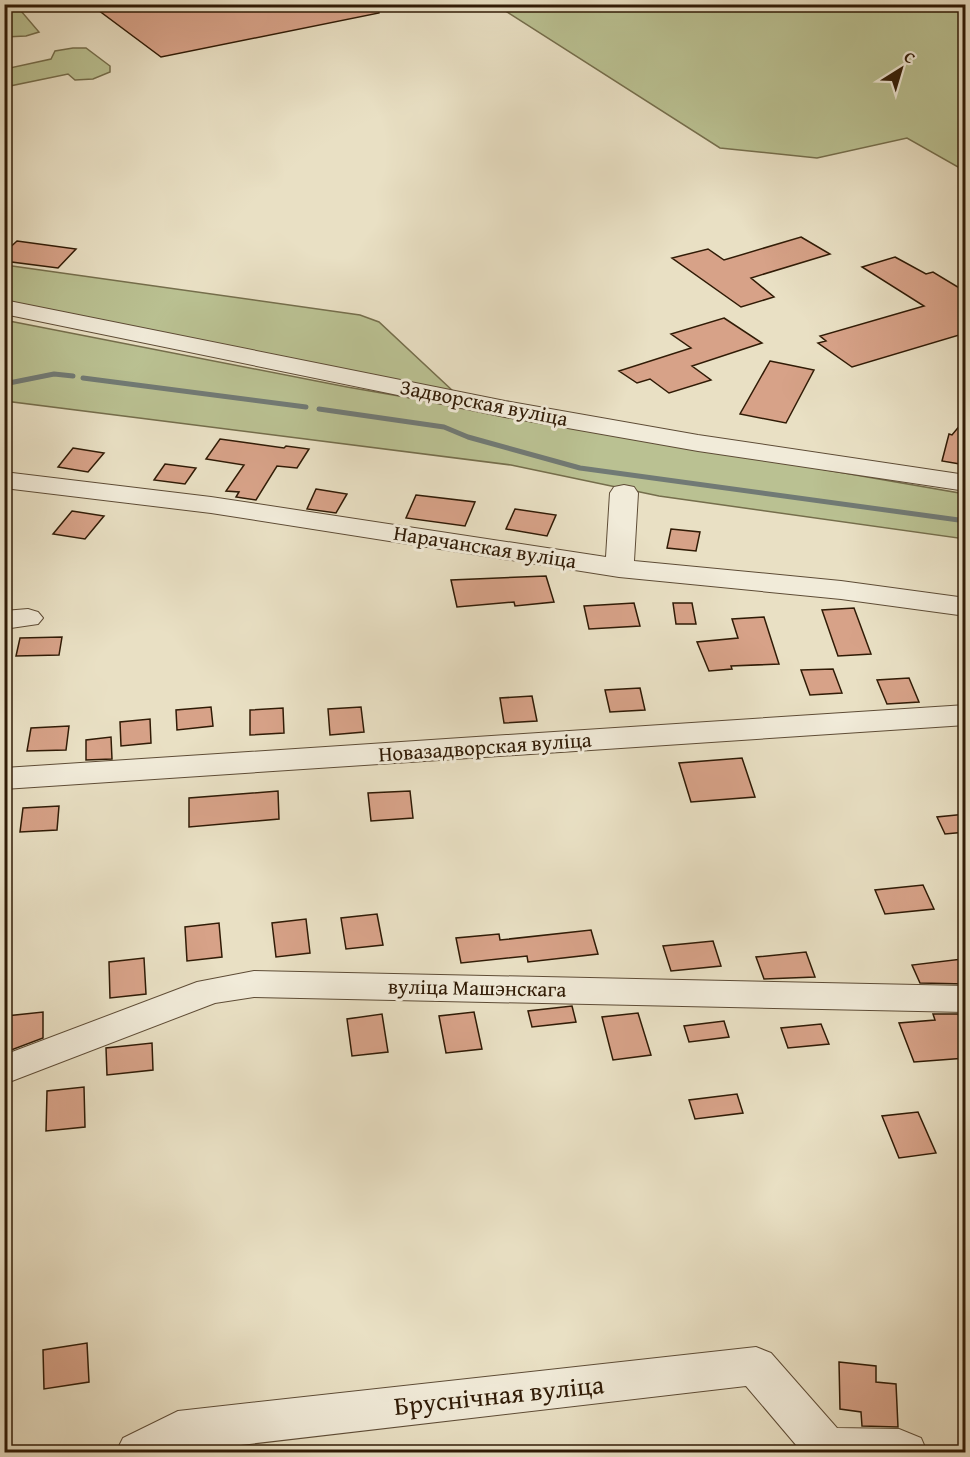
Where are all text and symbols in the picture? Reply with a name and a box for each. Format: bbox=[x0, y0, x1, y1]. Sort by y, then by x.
north arrow bbox=[871, 39, 931, 99]
text: С bbox=[899, 45, 921, 69]
street label: Задворская вуліца bbox=[397, 371, 571, 434]
street label: Нарачанская вуліца bbox=[391, 517, 579, 576]
street label: Новазадворская вуліца bbox=[377, 724, 593, 769]
street label: вуліца Машэнскага bbox=[387, 970, 567, 1005]
street label: Бруснічная вуліца bbox=[392, 1364, 606, 1425]

